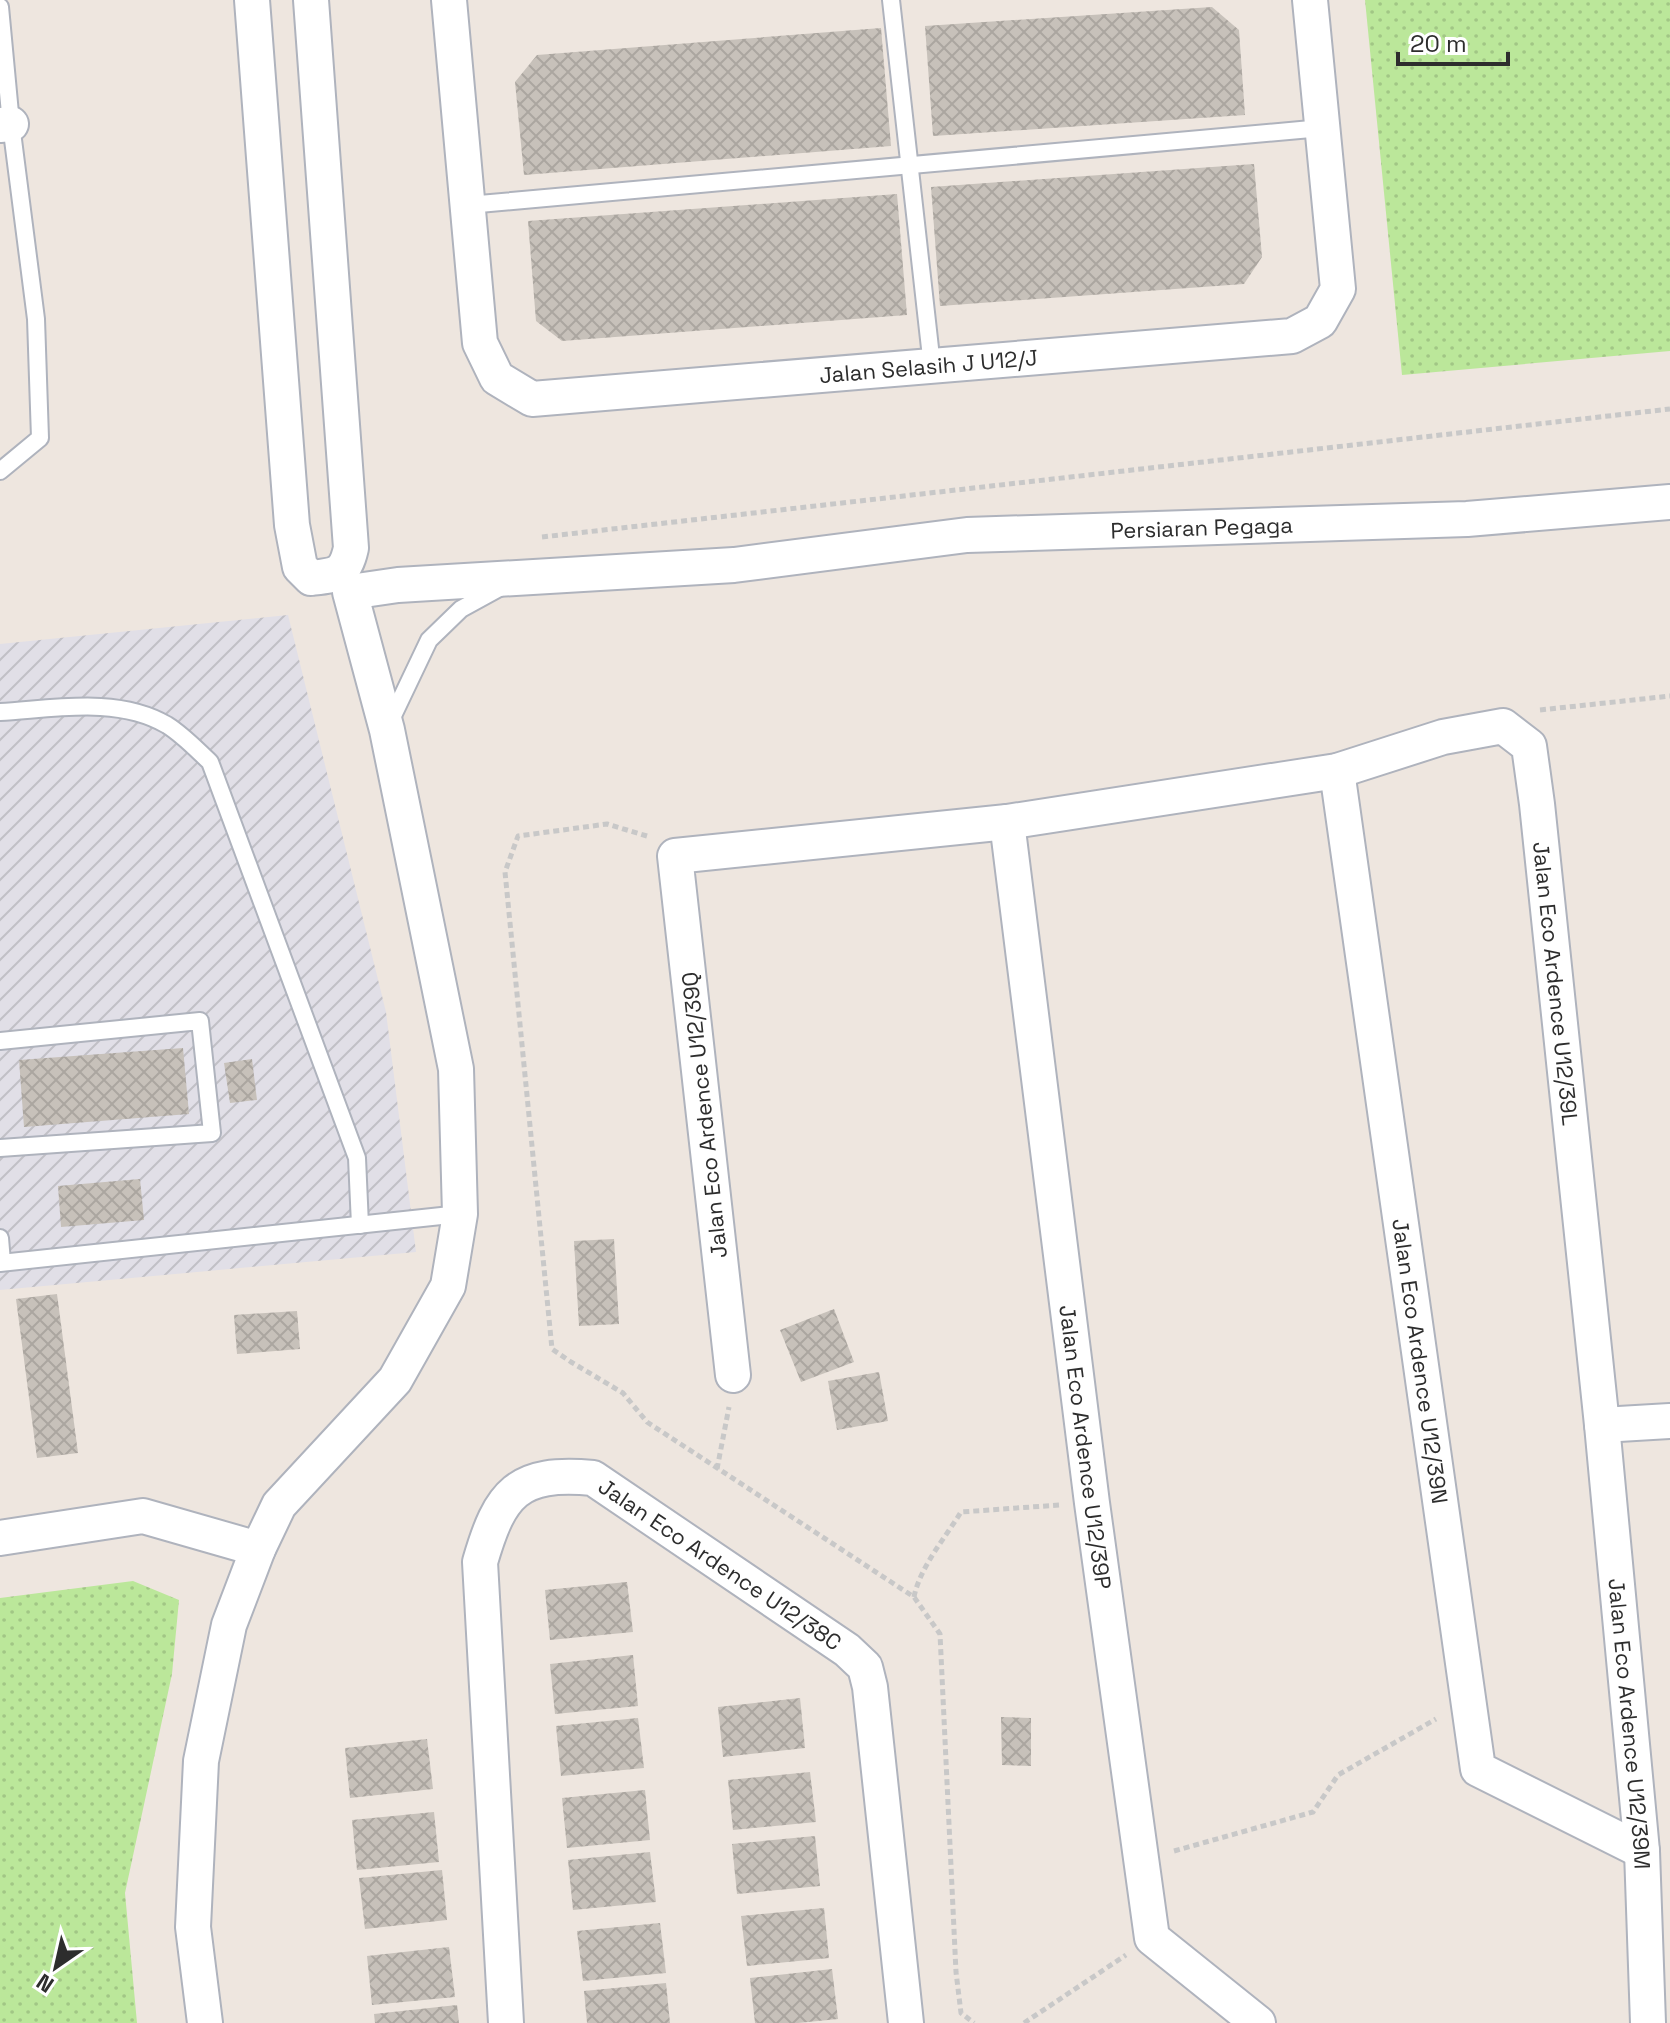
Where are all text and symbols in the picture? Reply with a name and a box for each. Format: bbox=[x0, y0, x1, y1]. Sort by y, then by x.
scale bar bbox=[1398, 16, 1508, 66]
text: 20 m bbox=[1410, 28, 1467, 59]
street label: Jalan Selasih J U12/J bbox=[818, 343, 1039, 389]
street label: Persiaran Pegaga bbox=[1110, 511, 1294, 544]
street label: Jalan Eco Ardence U12/39L bbox=[1527, 840, 1585, 1127]
street label: Jalan Eco Ardence U12/39Q bbox=[675, 970, 733, 1260]
street label: Jalan Eco Ardence U12/39N bbox=[1386, 1217, 1454, 1506]
street label: Jalan Eco Ardence U12/39P bbox=[1053, 1303, 1118, 1591]
street label: Jalan Eco Ardence U12/38C bbox=[593, 1472, 847, 1656]
street label: Jalan Eco Ardence U12/39M bbox=[1602, 1577, 1657, 1870]
north arrow bbox=[16, 1927, 96, 2007]
text: N bbox=[31, 1968, 59, 1999]

